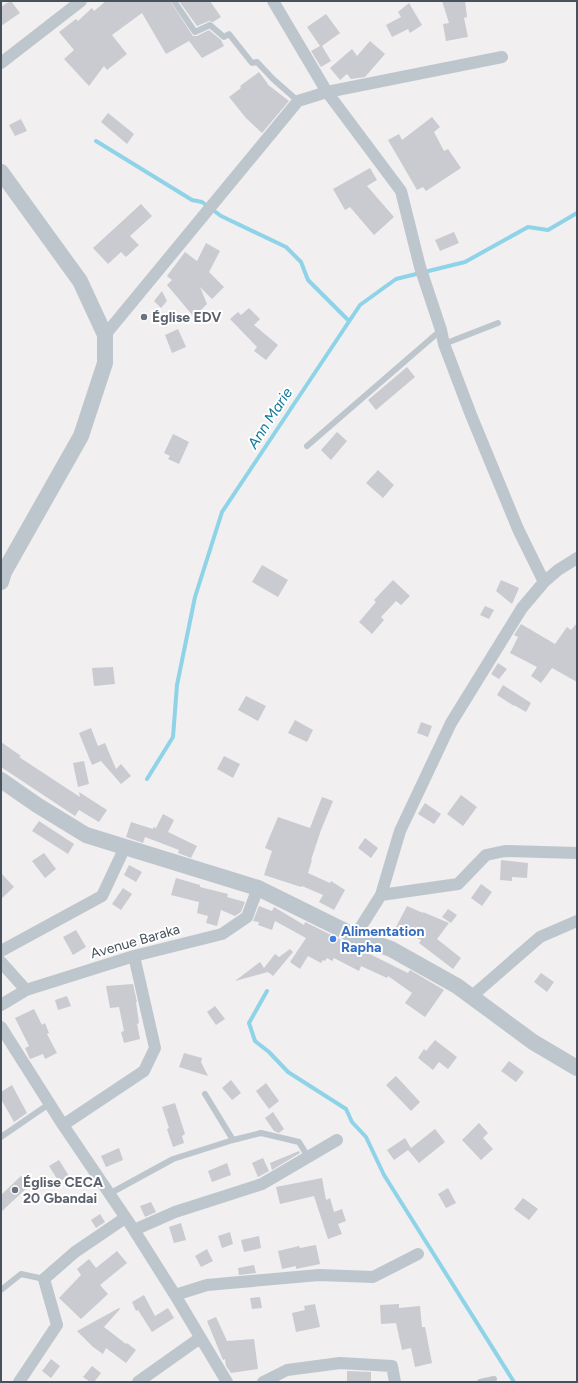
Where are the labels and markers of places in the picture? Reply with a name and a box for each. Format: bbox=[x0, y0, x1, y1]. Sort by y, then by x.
place label: Église EDV bbox=[152, 309, 221, 326]
marker: Église EDV bbox=[139, 312, 149, 322]
place label: Alimentation Rapha bbox=[341, 923, 424, 956]
marker: Alimentation Rapha bbox=[328, 934, 338, 944]
place label: Église CECA 20 Gbandai bbox=[23, 1174, 103, 1207]
marker: Église CECA 20 Gbandai bbox=[10, 1185, 20, 1195]

